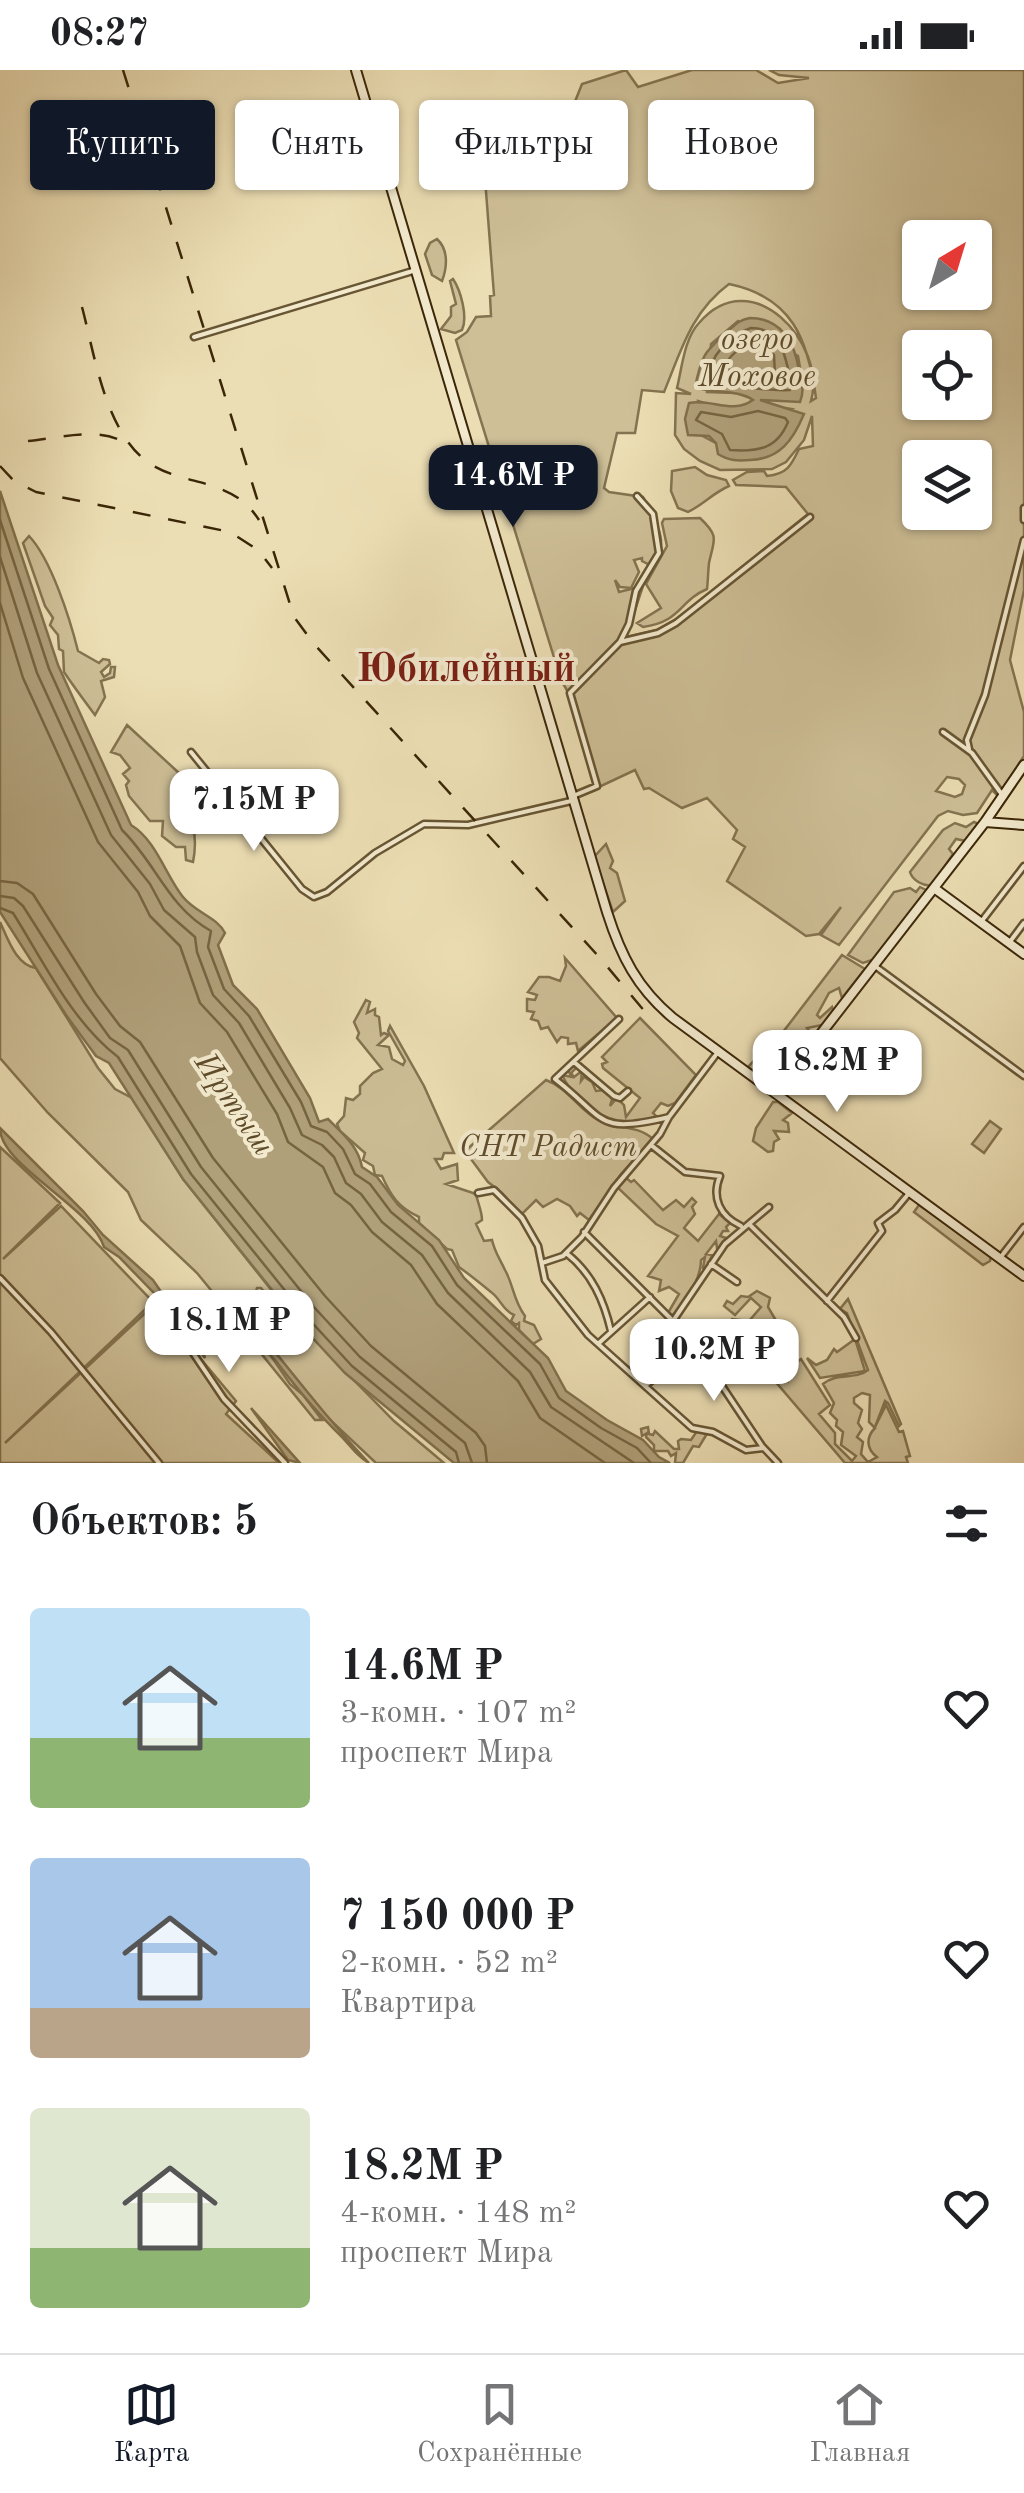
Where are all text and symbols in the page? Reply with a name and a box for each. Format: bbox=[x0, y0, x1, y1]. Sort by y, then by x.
text: 08:27 bbox=[50, 16, 149, 54]
chip: Купить bbox=[30, 100, 215, 190]
chip: Снять bbox=[235, 100, 399, 190]
chip: Фильтры bbox=[419, 100, 628, 190]
chip: Новое bbox=[648, 100, 814, 190]
north arrow bbox=[902, 220, 992, 310]
map controls bbox=[902, 220, 992, 530]
water label: озеро Моховое bbox=[697, 325, 816, 394]
button: locate bbox=[902, 330, 992, 420]
button: layers bbox=[902, 440, 992, 530]
pin: 14.6M ₽ bbox=[421, 445, 605, 530]
text: 14.6M ₽ bbox=[451, 461, 575, 493]
district label: Юбилейный bbox=[356, 651, 576, 691]
pin: 7.15M ₽ bbox=[162, 769, 346, 854]
text: 7.15M ₽ bbox=[192, 785, 316, 817]
pin: 18.2M ₽ bbox=[745, 1030, 929, 1115]
text: 18.2M ₽ bbox=[775, 1046, 899, 1078]
water label: Иртыш bbox=[187, 1047, 279, 1162]
park label: СНТ Радист bbox=[459, 1133, 637, 1163]
pin: 18.1M ₽ bbox=[137, 1290, 321, 1375]
text: 18.1M ₽ bbox=[167, 1306, 291, 1338]
pin: 10.2M ₽ bbox=[622, 1319, 806, 1404]
text: 10.2M ₽ bbox=[652, 1335, 776, 1367]
icon: filters bbox=[939, 1496, 994, 1551]
text: Объектов: 5 bbox=[30, 1502, 258, 1544]
text: 14.6M ₽ bbox=[340, 1647, 503, 1689]
icon: home bbox=[110, 1648, 230, 1768]
icon: heart bbox=[939, 1681, 994, 1736]
text: 3-комн. · 107 m² bbox=[340, 1698, 576, 1730]
text: проспект Мира bbox=[340, 1738, 553, 1770]
text: 7 150 000 ₽ bbox=[340, 1897, 575, 1939]
icon: home bbox=[110, 1898, 230, 2018]
icon: heart bbox=[939, 1931, 994, 1986]
text: 2-комн. · 52 m² bbox=[340, 1948, 558, 1980]
text: Квартира bbox=[340, 1988, 476, 2020]
text: 18.2M ₽ bbox=[340, 2147, 503, 2189]
icon: home bbox=[110, 2148, 230, 2268]
icon: heart bbox=[939, 2181, 994, 2236]
text: 4-комн. · 148 m² bbox=[340, 2198, 576, 2230]
text: проспект Мира bbox=[340, 2238, 553, 2270]
tab: Карта bbox=[114, 2377, 190, 2472]
tab: Сохранённые bbox=[417, 2377, 582, 2472]
tab: Главная bbox=[810, 2377, 910, 2472]

